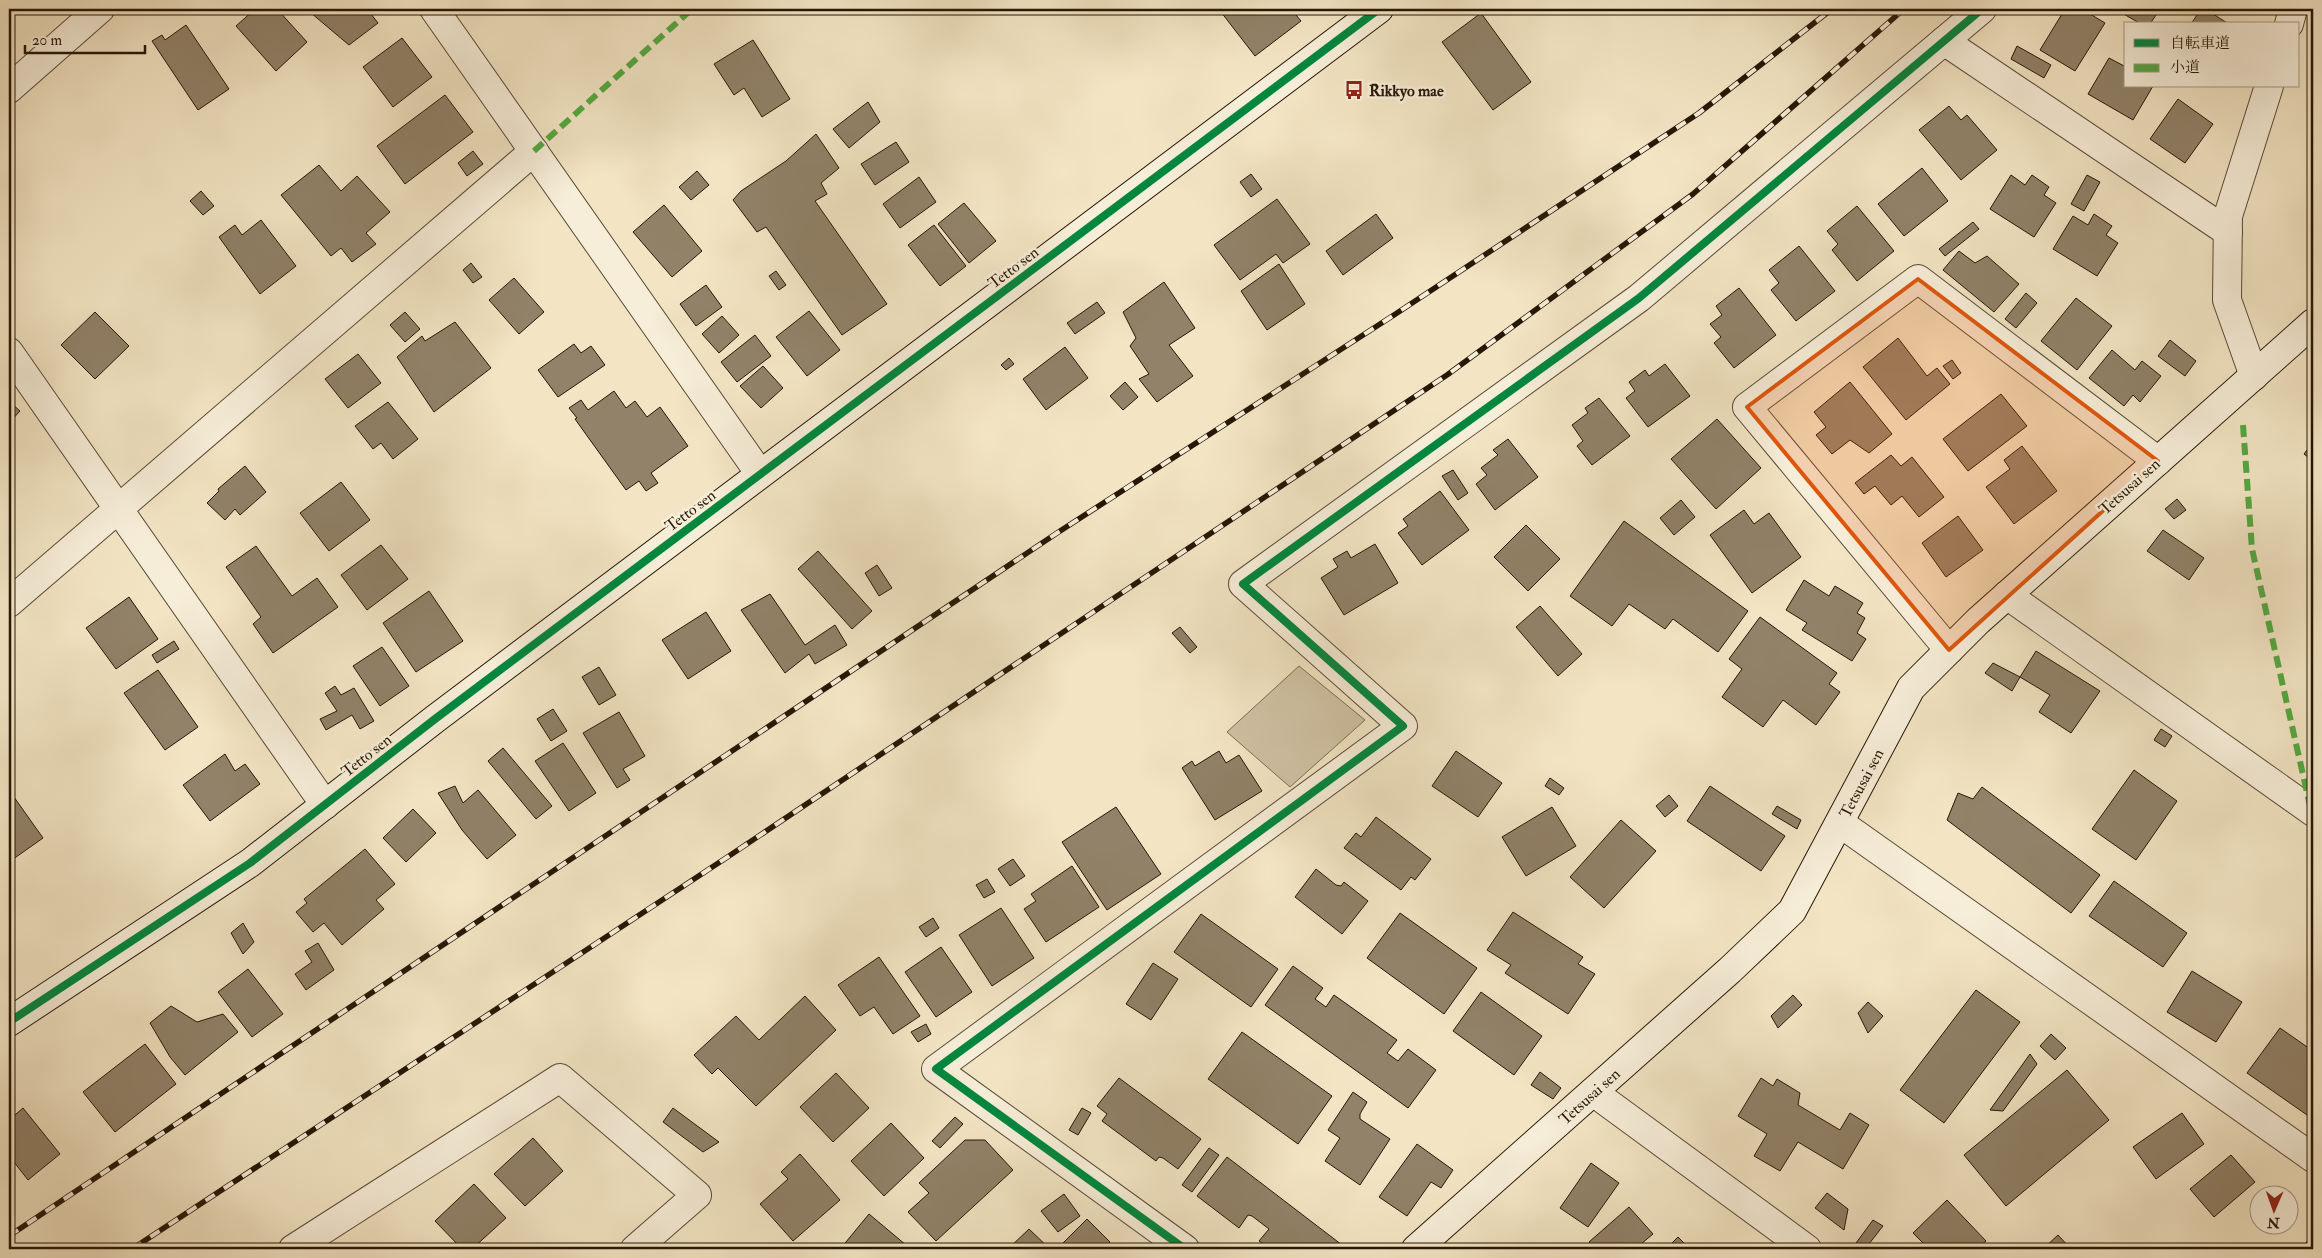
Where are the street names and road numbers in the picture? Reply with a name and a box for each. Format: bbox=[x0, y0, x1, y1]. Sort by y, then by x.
street label: Tetto sen bbox=[984, 242, 1043, 293]
street label: Tetsusai sen bbox=[2095, 454, 2164, 519]
street label: Tetto sen bbox=[661, 485, 720, 536]
street label: Tetto sen bbox=[337, 730, 396, 782]
street label: Tetsusai sen bbox=[1835, 745, 1888, 822]
street label: Tetsusai sen bbox=[1555, 1064, 1624, 1129]

